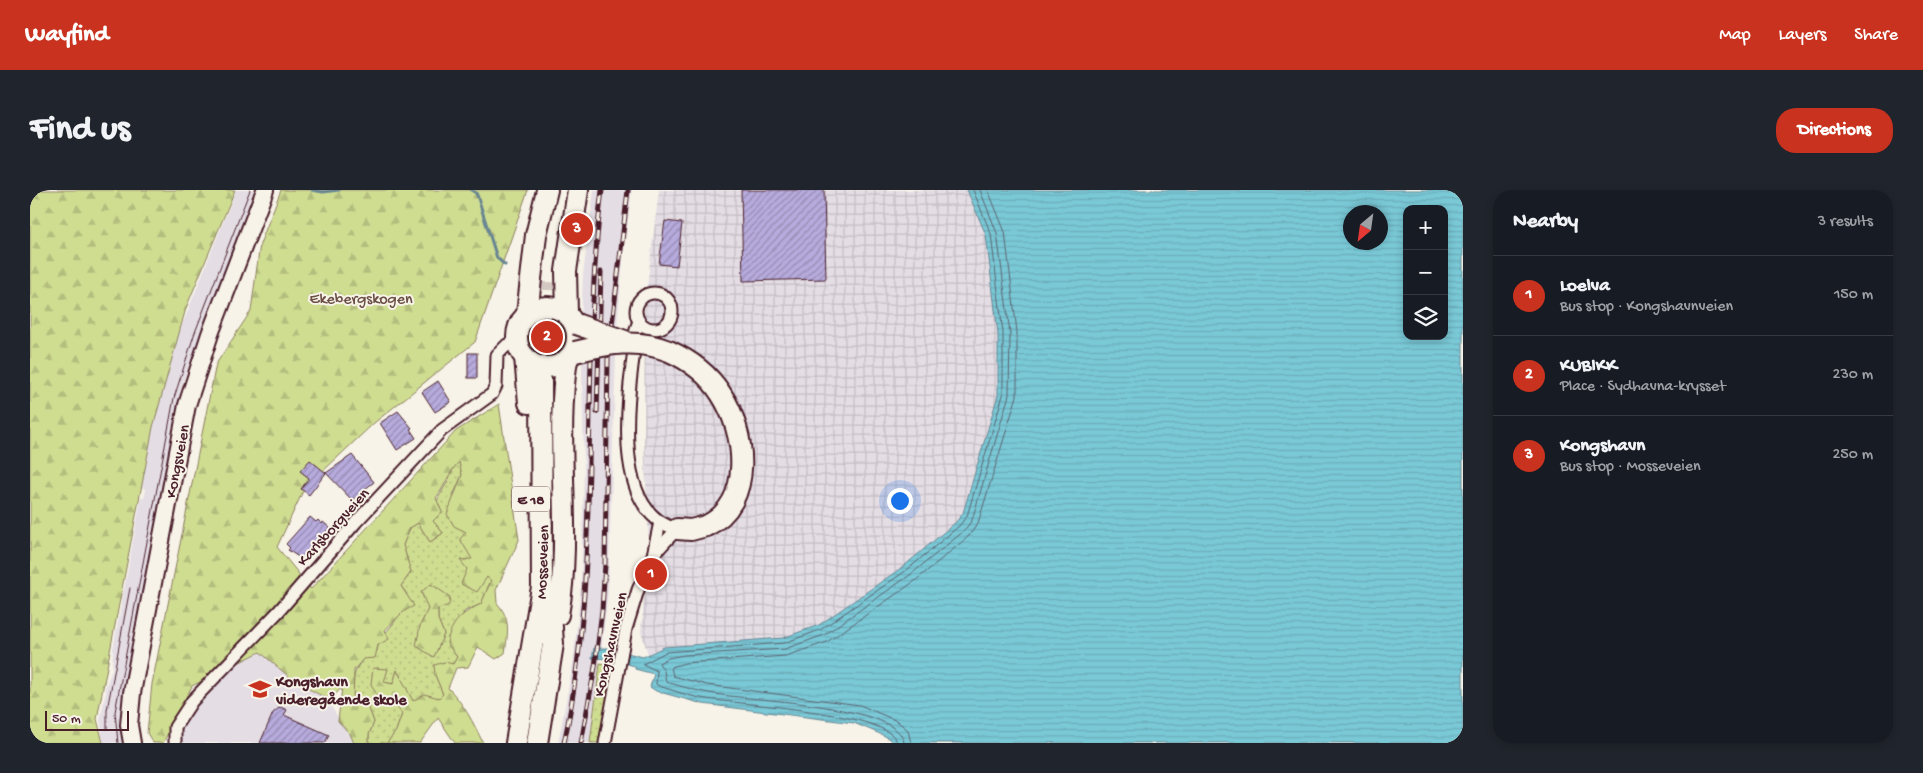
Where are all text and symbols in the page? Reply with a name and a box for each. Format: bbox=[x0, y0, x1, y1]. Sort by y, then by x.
text: Wayfind bbox=[25, 21, 109, 50]
text: Map bbox=[1719, 25, 1751, 46]
text: Layers bbox=[1779, 25, 1826, 46]
text: Share bbox=[1854, 25, 1898, 46]
button: Directions bbox=[1776, 108, 1893, 153]
text: Find us bbox=[30, 110, 130, 151]
north arrow bbox=[1343, 205, 1388, 250]
map controls bbox=[1403, 205, 1448, 340]
button: + bbox=[1403, 205, 1448, 250]
pin: 3 bbox=[561, 210, 593, 248]
text: Nearby bbox=[1513, 210, 1578, 235]
text: 3 results bbox=[1818, 213, 1873, 232]
button: − bbox=[1403, 250, 1448, 295]
text: Loelva bbox=[1560, 275, 1610, 298]
text: 1 bbox=[1526, 286, 1532, 305]
text: 150 m bbox=[1834, 286, 1873, 305]
park label: Ekebergskogen bbox=[309, 291, 413, 310]
button: layers bbox=[1403, 295, 1448, 340]
text: Bus stop · Kongshavnveien bbox=[1560, 298, 1733, 317]
pin: 2 bbox=[531, 318, 563, 356]
text: KUBIKK bbox=[1560, 355, 1617, 378]
text: 2 bbox=[1525, 366, 1533, 385]
text: 230 m bbox=[1833, 366, 1873, 385]
text: Place · Sydhavna-krysset bbox=[1560, 378, 1725, 397]
street label: Kongsveien bbox=[163, 423, 196, 500]
text: Kongshavn bbox=[1560, 435, 1645, 458]
text: 3 bbox=[1525, 446, 1533, 465]
text: 250 m bbox=[1833, 446, 1873, 465]
text: Bus stop · Mosseveien bbox=[1560, 458, 1701, 477]
street label: Karlsborgveien bbox=[294, 485, 375, 571]
road number: E 18 bbox=[512, 486, 550, 512]
your location bbox=[887, 488, 913, 514]
street label: Mosseveien bbox=[534, 524, 555, 599]
pin: 1 bbox=[635, 555, 667, 593]
street label: Kongshavnveien bbox=[591, 590, 634, 699]
place label: Kongshavn videregående skole bbox=[275, 674, 407, 711]
school or university icon: Kongshavn videregående skole bbox=[247, 676, 273, 702]
scale bar bbox=[45, 708, 129, 731]
text: 50 m bbox=[52, 711, 81, 728]

